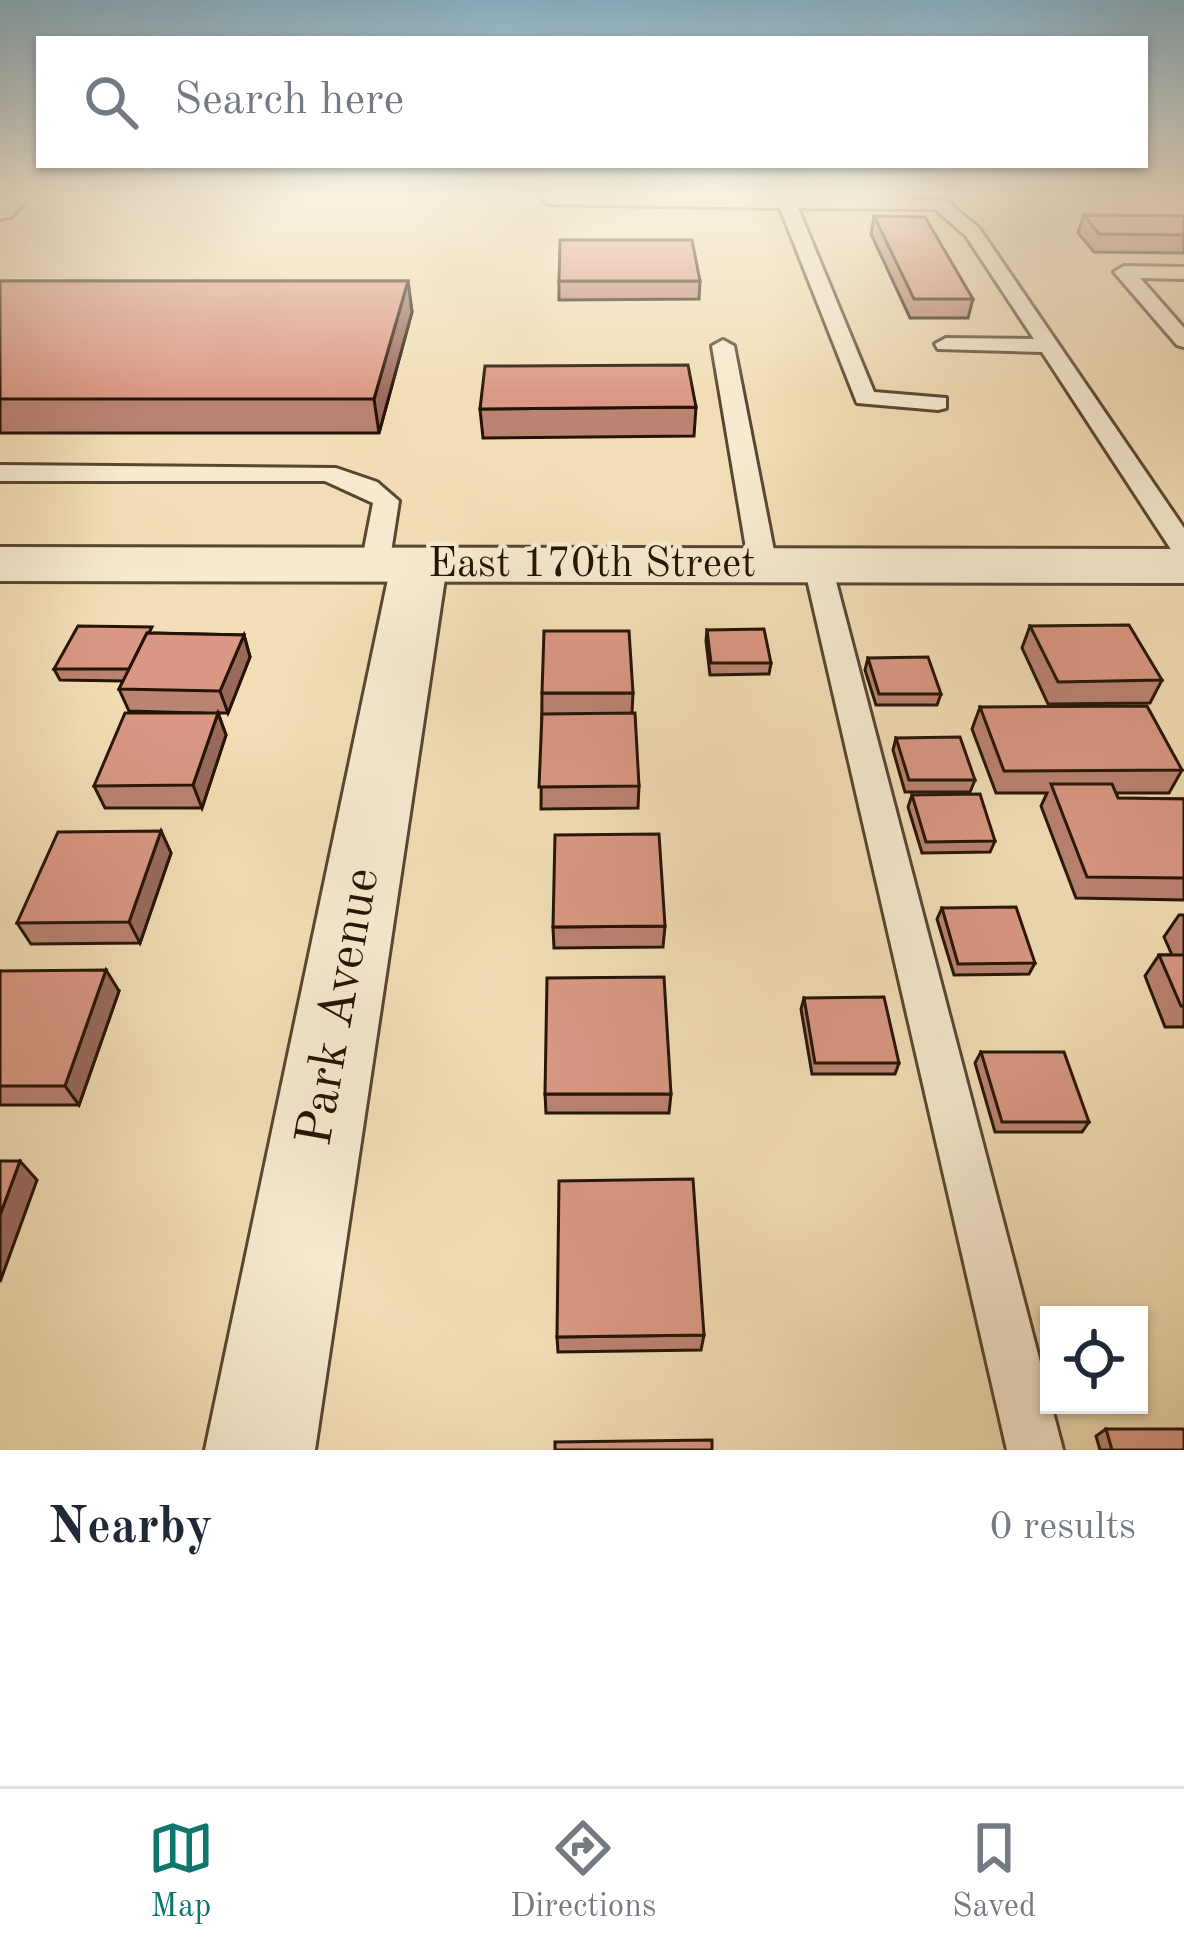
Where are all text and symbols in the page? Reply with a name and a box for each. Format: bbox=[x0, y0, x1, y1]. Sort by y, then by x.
search box bbox=[36, 36, 1148, 168]
icon: search bbox=[78, 69, 144, 135]
text: Search here bbox=[174, 79, 404, 124]
street label: East 170th Street bbox=[428, 544, 756, 586]
street label: Park Avenue bbox=[290, 864, 390, 1150]
map controls bbox=[1040, 1306, 1148, 1414]
button: locate bbox=[1040, 1306, 1148, 1414]
text: Nearby bbox=[48, 1503, 213, 1554]
text: 0 results bbox=[990, 1508, 1136, 1547]
tab: Map bbox=[148, 1815, 214, 1928]
tab: Directions bbox=[510, 1815, 656, 1928]
tab: Saved bbox=[952, 1815, 1036, 1928]

